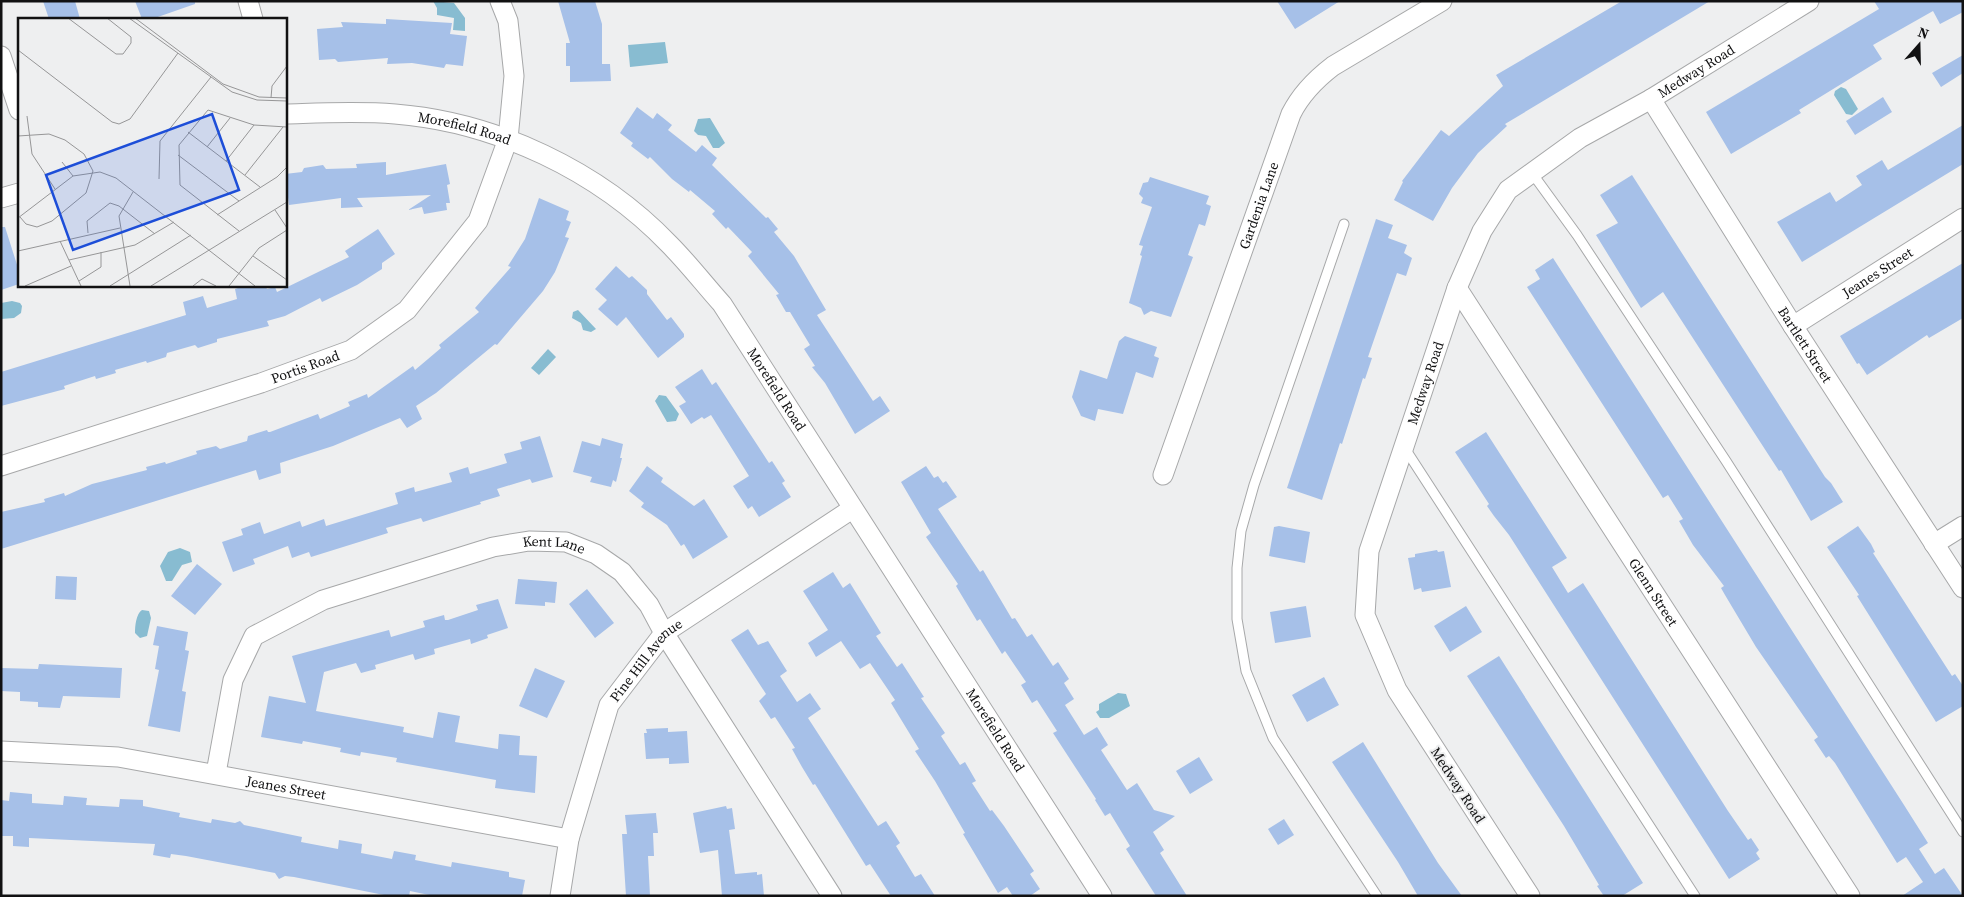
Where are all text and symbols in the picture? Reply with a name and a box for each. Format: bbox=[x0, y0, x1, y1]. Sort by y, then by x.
inset map bbox=[18, 18, 286, 286]
north arrow bbox=[1894, 20, 1944, 70]
text: N bbox=[1915, 22, 1932, 44]
street label: Medway Road bbox=[1654, 40, 1738, 102]
street label: Morefield Road bbox=[417, 107, 514, 150]
street label: Gardenia Lane bbox=[1234, 159, 1283, 252]
street label: Jeanes Street bbox=[1837, 242, 1917, 303]
street label: Bartlett Street bbox=[1773, 303, 1837, 387]
street label: Medway Road bbox=[1402, 339, 1449, 427]
street label: Morefield Road bbox=[742, 344, 811, 435]
street label: Portis Road bbox=[268, 345, 342, 389]
street label: Kent Lane bbox=[521, 531, 588, 559]
street label: Glenn Street bbox=[1624, 554, 1683, 630]
street label: Pine Hill Avenue bbox=[605, 614, 686, 706]
street label: Morefield Road bbox=[961, 684, 1030, 776]
street label: Medway Road bbox=[1426, 743, 1490, 827]
street label: Jeanes Street bbox=[244, 770, 328, 805]

